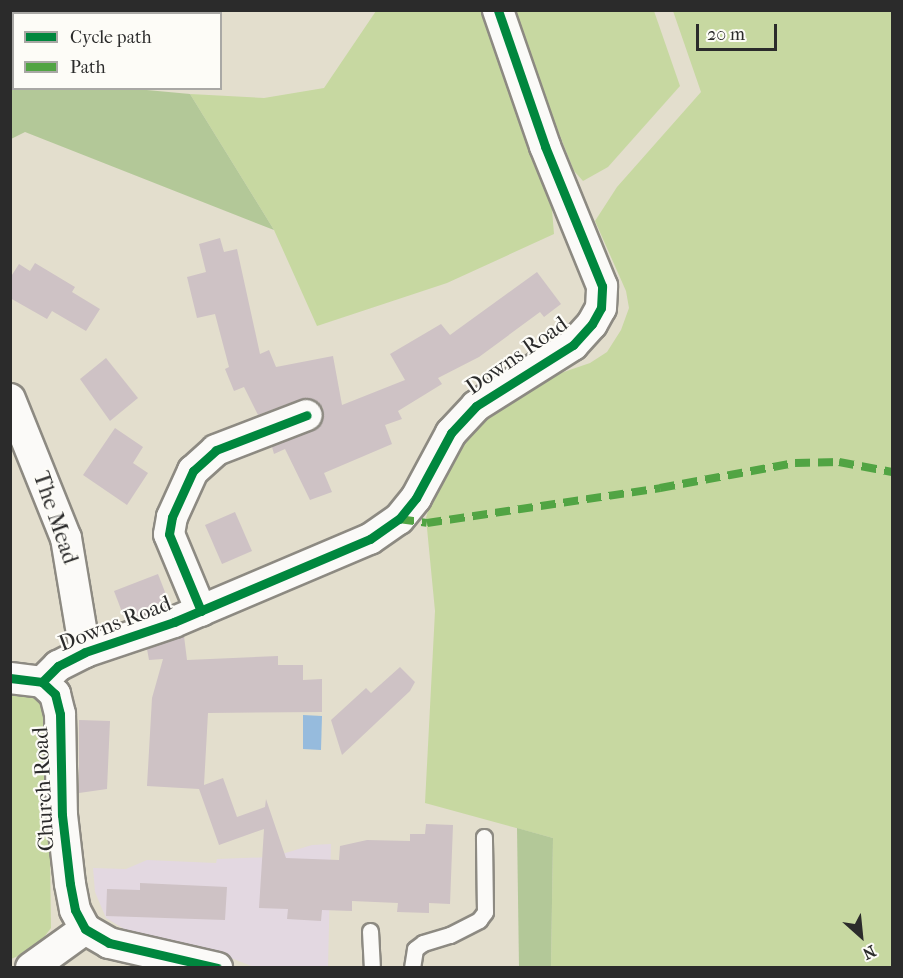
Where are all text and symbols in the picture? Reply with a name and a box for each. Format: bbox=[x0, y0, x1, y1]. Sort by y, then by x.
legend bbox=[12, 12, 222, 90]
scale bar bbox=[699, 12, 780, 50]
text: 20 m bbox=[707, 24, 745, 45]
text: Cycle path bbox=[70, 27, 151, 48]
text: Path bbox=[70, 57, 106, 78]
street label: Downs Road bbox=[461, 311, 573, 401]
street label: The Mead bbox=[27, 468, 83, 568]
street label: Downs Road bbox=[55, 590, 175, 658]
street label: Church Road bbox=[28, 726, 60, 852]
north arrow bbox=[831, 906, 891, 966]
text: N bbox=[860, 941, 879, 964]

